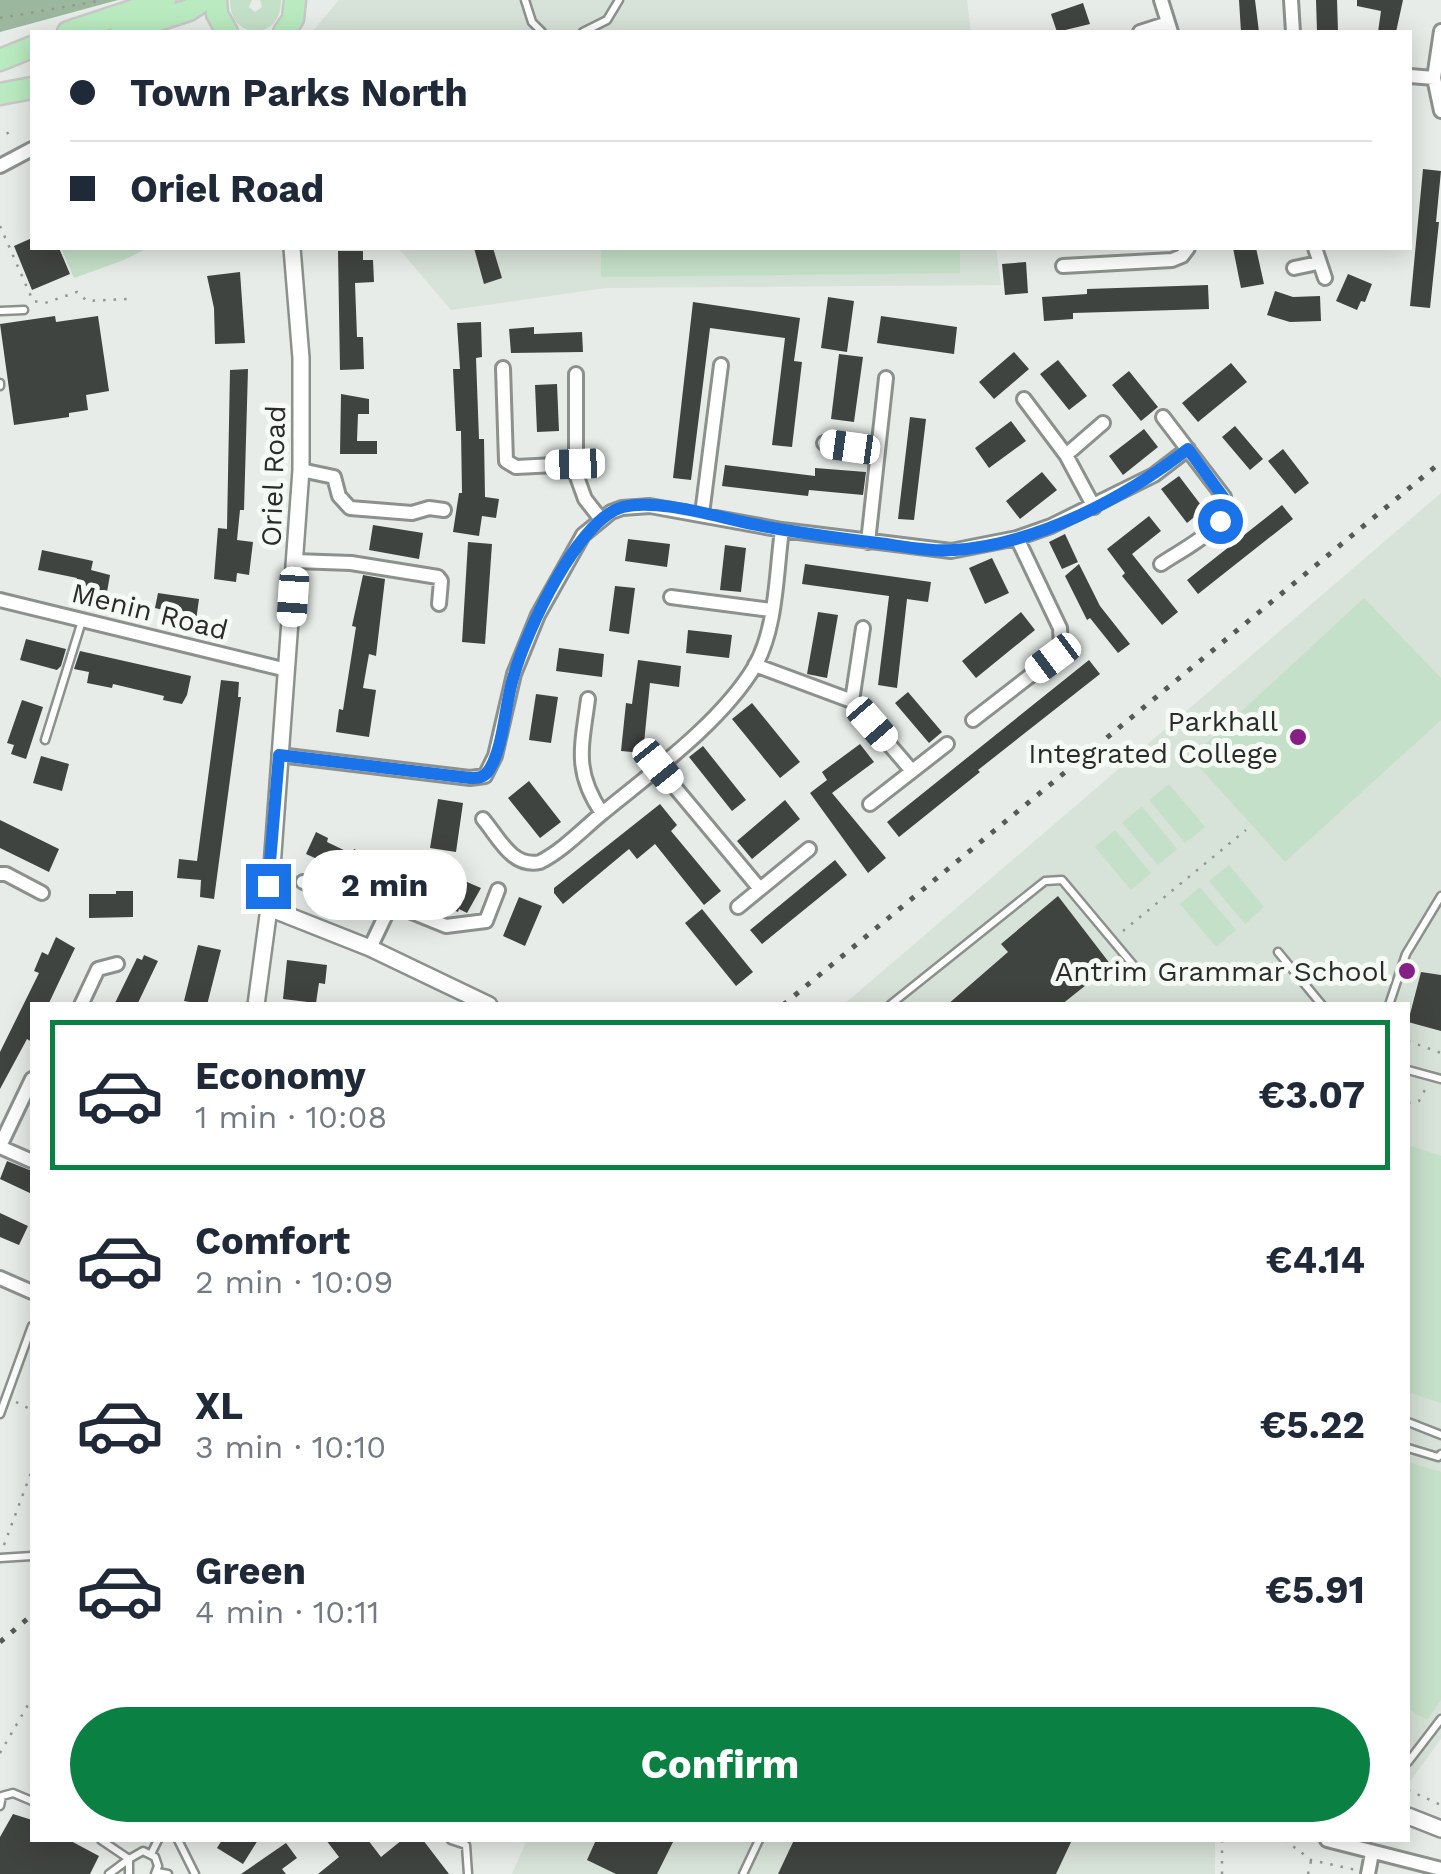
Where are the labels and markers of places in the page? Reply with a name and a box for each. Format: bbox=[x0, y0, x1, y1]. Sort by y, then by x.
place label: Parkhall Integrated College bbox=[1028, 705, 1278, 770]
marker: Parkhall Integrated College bbox=[1287, 726, 1309, 748]
place label: Antrim Grammar School bbox=[1055, 955, 1387, 988]
marker: Antrim Grammar School bbox=[1396, 960, 1418, 982]

